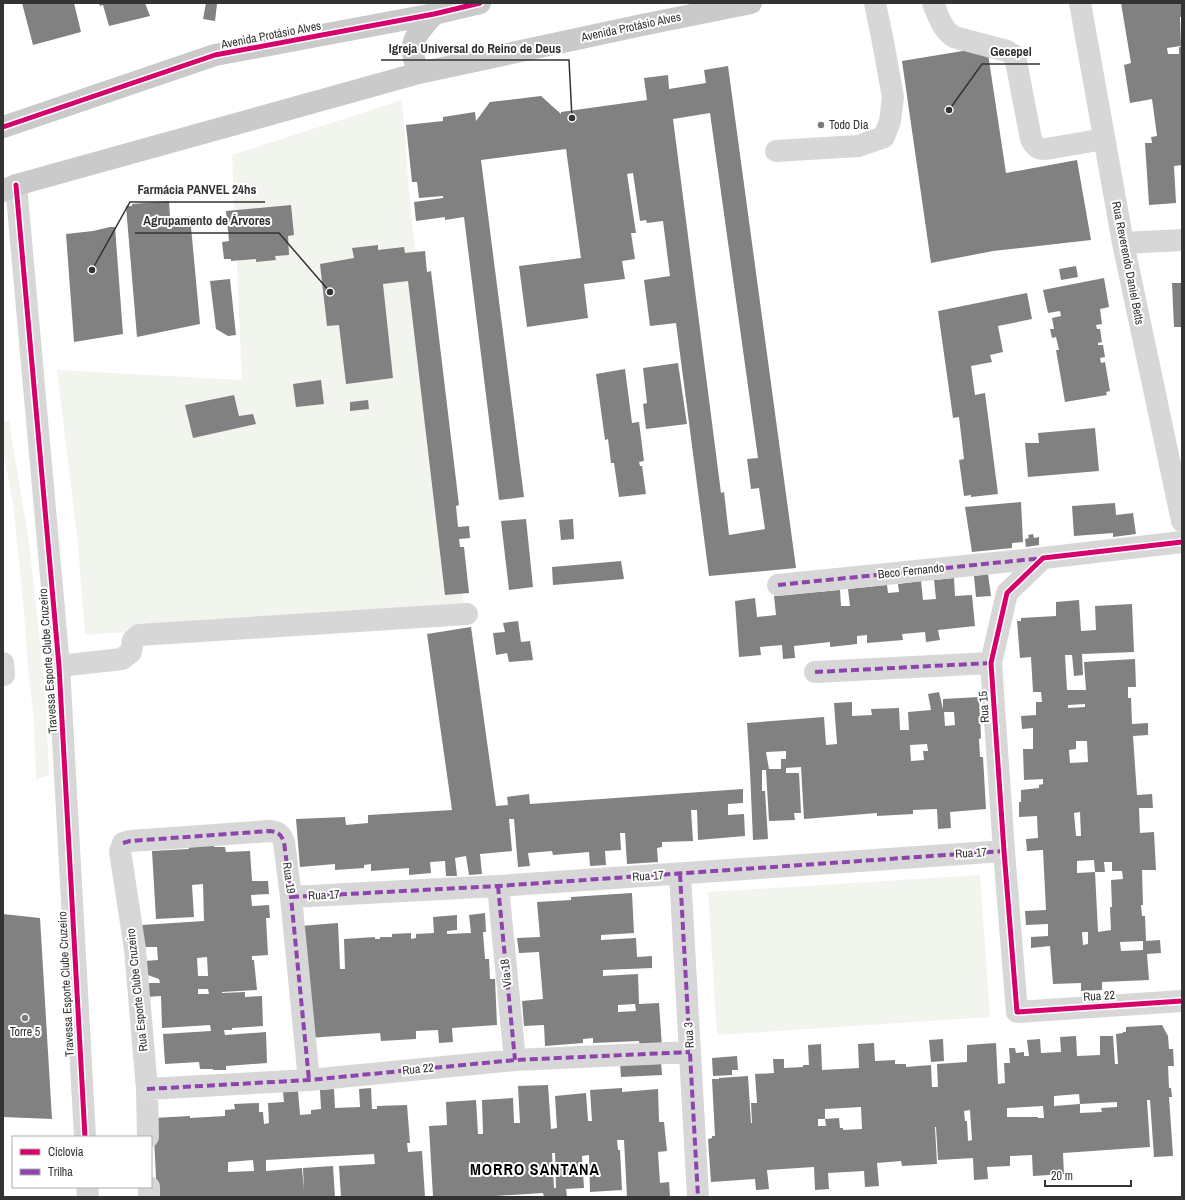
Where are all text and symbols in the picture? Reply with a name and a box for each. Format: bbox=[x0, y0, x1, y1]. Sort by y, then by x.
street label: Avenida Protásio Alves bbox=[579, 9, 682, 46]
street label: Avenida Protásio Alves bbox=[219, 17, 322, 53]
callout: Igreja Universal do Reino de Deus bbox=[381, 35, 569, 60]
callout: Gecepel bbox=[982, 39, 1040, 64]
text: Igreja Universal do Reino de Deus bbox=[389, 40, 561, 57]
text: Gecepel bbox=[990, 43, 1032, 60]
place label: Todo Dia bbox=[829, 117, 869, 133]
marker: Todo Dia bbox=[816, 120, 826, 130]
callout: Farmácia PANVEL 24hs bbox=[130, 177, 265, 202]
text: Farmácia PANVEL 24hs bbox=[138, 181, 256, 198]
street label: Rua Reverendo Daniel Betts bbox=[1108, 200, 1148, 326]
callout: Agrupamento de Árvores bbox=[135, 208, 279, 233]
text: Agrupamento de Árvores bbox=[143, 212, 271, 229]
street label: Beco Fernando bbox=[877, 560, 945, 582]
street label: Travessa Esporte Clube Cruzeiro bbox=[35, 588, 61, 734]
street label: Rua 15 bbox=[975, 690, 993, 723]
street label: Rua 17 bbox=[955, 844, 988, 862]
street label: Rua 19 bbox=[279, 861, 299, 895]
street label: Rua 17 bbox=[632, 867, 665, 885]
street label: Rua 17 bbox=[308, 886, 341, 904]
street label: Travessa Esporte Clube Cruzeiro bbox=[54, 911, 78, 1057]
street label: Rua Esporte Clube Cruzeiro bbox=[123, 928, 151, 1052]
street label: Via 18 bbox=[497, 958, 515, 988]
street label: Rua 22 bbox=[1083, 987, 1115, 1005]
marker: Torre 5 bbox=[20, 1013, 30, 1023]
street label: Rua 3 bbox=[680, 1021, 698, 1049]
place label: Torre 5 bbox=[10, 1024, 41, 1040]
street label: Rua 22 bbox=[401, 1059, 435, 1079]
legend bbox=[12, 1136, 152, 1188]
text: Ciclovia bbox=[48, 1144, 84, 1160]
district label: MORRO SANTANA bbox=[470, 1158, 600, 1180]
scale bar bbox=[1045, 1162, 1131, 1188]
text: Trilha bbox=[48, 1164, 73, 1180]
text: 20 m bbox=[1051, 1168, 1073, 1184]

